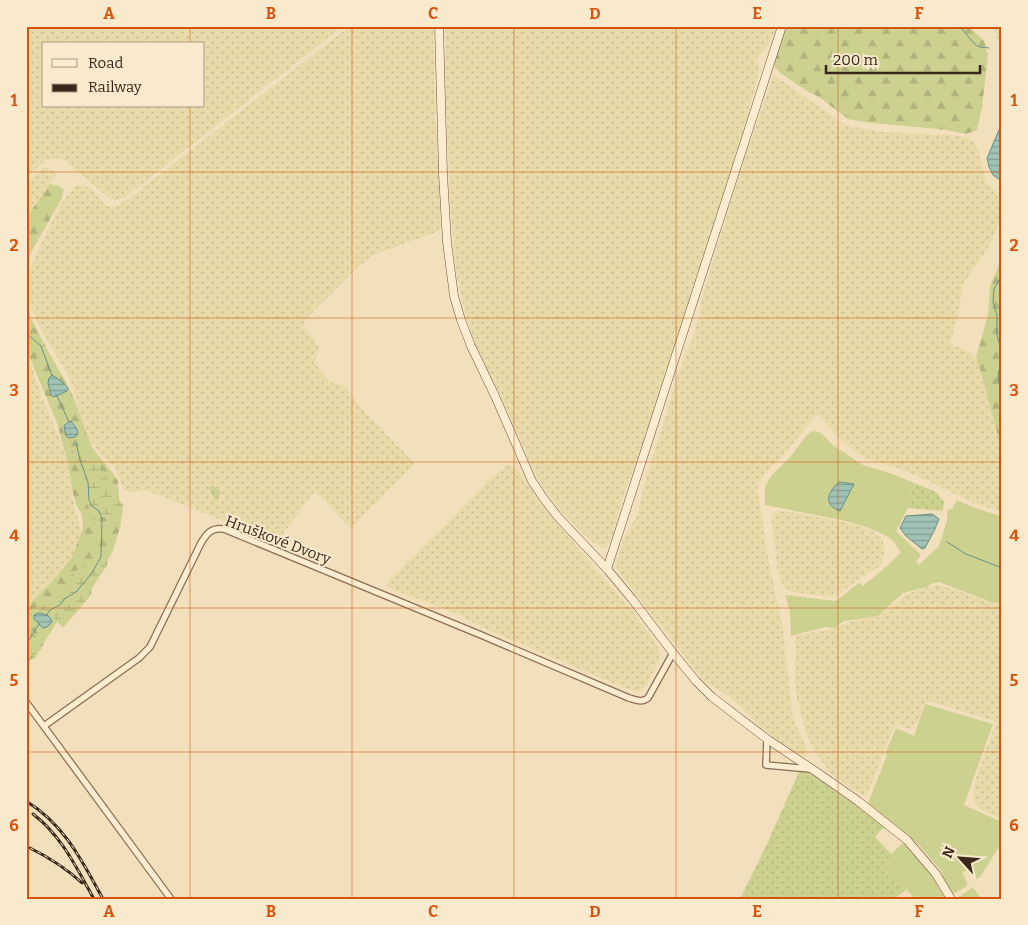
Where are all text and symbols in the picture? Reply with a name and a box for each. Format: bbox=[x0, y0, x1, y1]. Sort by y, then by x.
text: A bbox=[103, 4, 115, 23]
text: B bbox=[266, 4, 276, 23]
text: C bbox=[428, 4, 438, 23]
text: D bbox=[589, 4, 601, 23]
text: E bbox=[752, 4, 762, 23]
text: F bbox=[915, 4, 924, 23]
legend bbox=[42, 42, 205, 108]
scale bar bbox=[826, 42, 979, 74]
text: 200 m bbox=[833, 51, 878, 69]
text: Road bbox=[88, 54, 123, 72]
text: Railway bbox=[88, 78, 142, 96]
text: 1 bbox=[11, 91, 18, 110]
text: 1 bbox=[1011, 91, 1018, 110]
text: 2 bbox=[9, 236, 19, 255]
text: 2 bbox=[1009, 236, 1019, 255]
text: 3 bbox=[9, 381, 19, 400]
text: 3 bbox=[1009, 381, 1019, 400]
street label: Hruškové Dvory bbox=[223, 512, 333, 568]
text: 4 bbox=[9, 526, 19, 545]
text: 4 bbox=[1009, 526, 1019, 545]
text: 5 bbox=[10, 671, 19, 690]
text: 5 bbox=[1010, 671, 1019, 690]
text: 6 bbox=[9, 816, 19, 835]
text: 6 bbox=[1009, 816, 1019, 835]
north arrow bbox=[936, 832, 986, 882]
text: N bbox=[939, 844, 959, 861]
text: A bbox=[103, 902, 115, 921]
text: B bbox=[266, 902, 276, 921]
text: C bbox=[428, 902, 438, 921]
text: D bbox=[589, 902, 601, 921]
text: E bbox=[752, 902, 762, 921]
text: F bbox=[915, 902, 924, 921]

